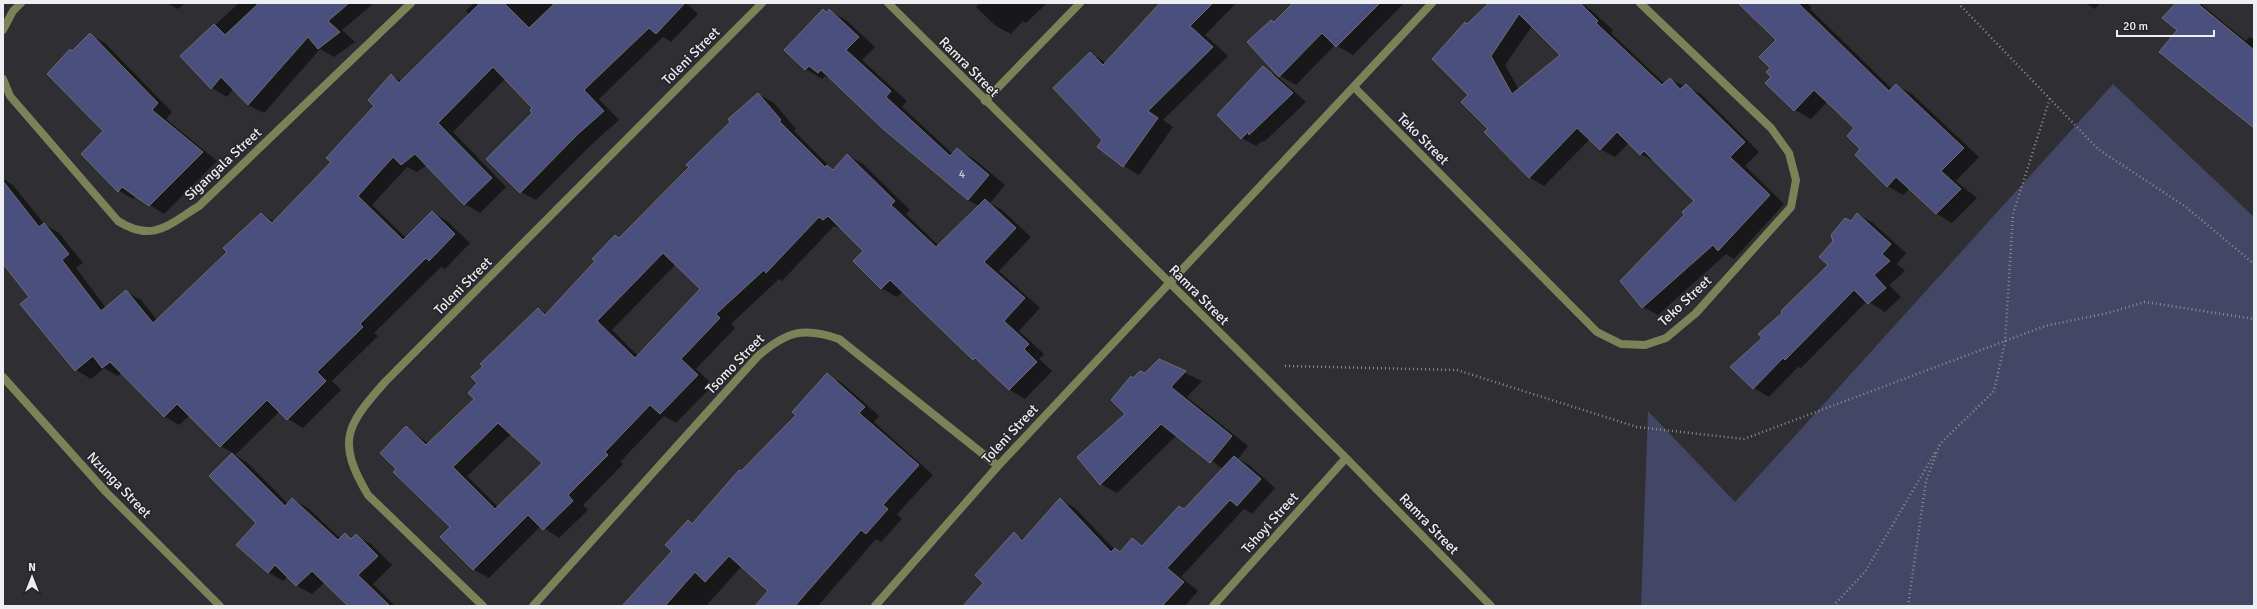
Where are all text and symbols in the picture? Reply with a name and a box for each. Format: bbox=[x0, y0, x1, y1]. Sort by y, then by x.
scale bar bbox=[2117, 12, 2214, 38]
text: 20 m bbox=[2123, 19, 2148, 34]
street label: Toleni Street bbox=[658, 23, 724, 89]
street label: Ramra Street bbox=[935, 33, 1003, 101]
street label: Teko Street bbox=[1394, 110, 1453, 169]
street label: Sigangala Street bbox=[181, 124, 265, 204]
house number: 4 bbox=[959, 167, 966, 182]
street label: Toleni Street bbox=[430, 253, 496, 319]
street label: Ramra Street bbox=[1165, 261, 1233, 329]
street label: Teko Street bbox=[1655, 272, 1715, 330]
street label: Tsomo Street bbox=[702, 330, 768, 398]
street label: Toleni Street bbox=[978, 401, 1042, 467]
street label: Nzunga Street bbox=[83, 448, 155, 522]
street label: Tshoyi Street bbox=[1238, 489, 1302, 557]
street label: Ramra Street bbox=[1396, 490, 1462, 558]
north arrow bbox=[12, 557, 52, 597]
text: N bbox=[28, 561, 36, 574]

